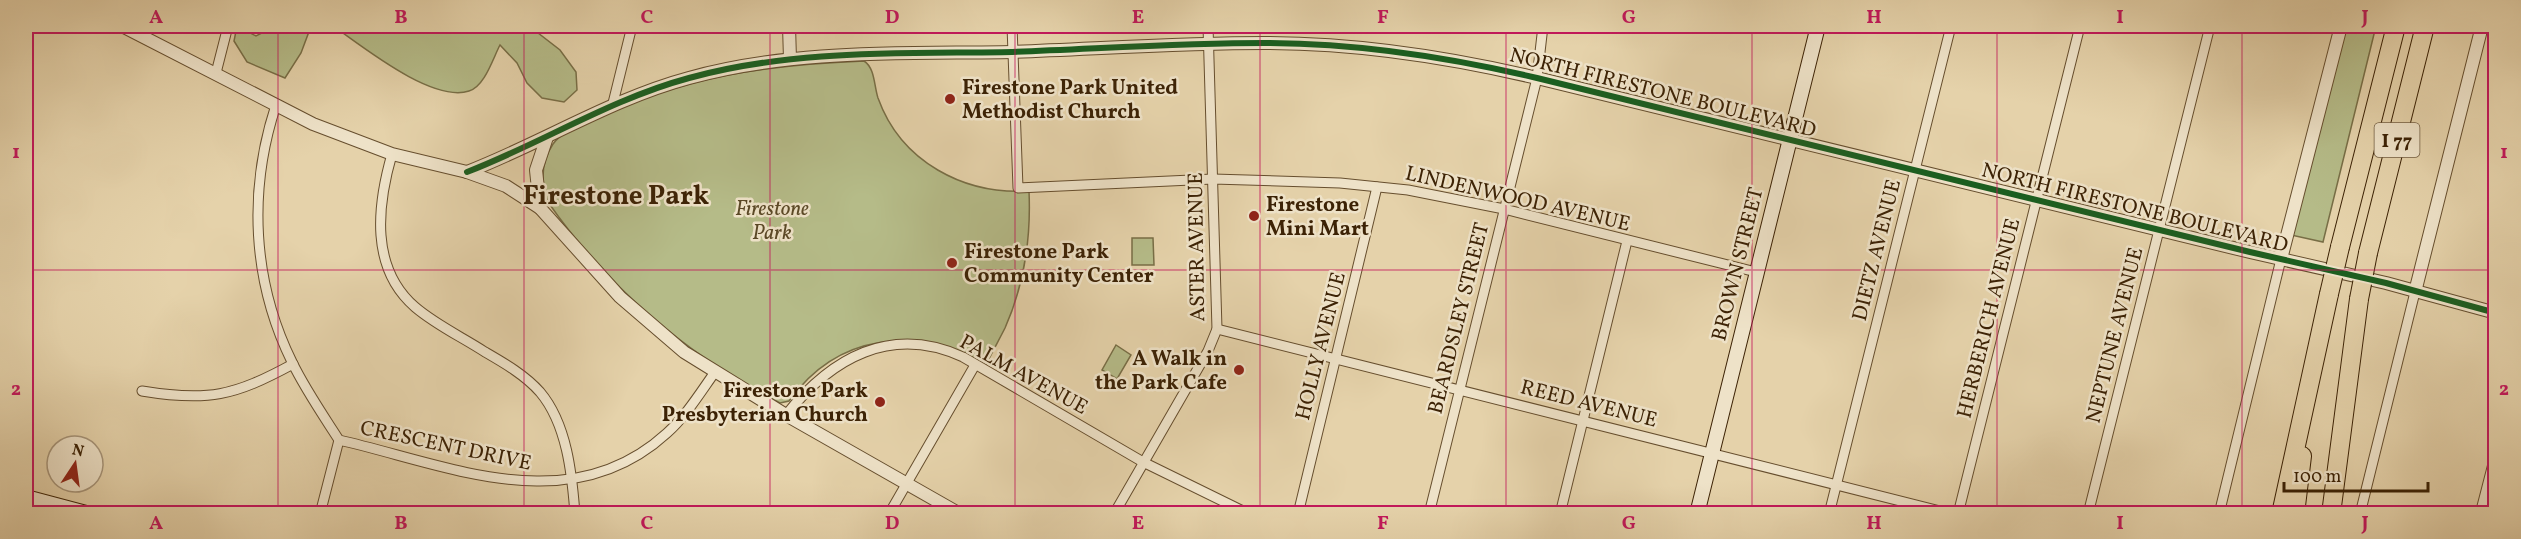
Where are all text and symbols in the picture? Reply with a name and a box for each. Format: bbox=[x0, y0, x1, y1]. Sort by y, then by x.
text: A bbox=[149, 4, 163, 32]
text: B bbox=[394, 4, 408, 32]
text: C bbox=[641, 4, 654, 32]
text: D bbox=[885, 4, 899, 32]
text: E bbox=[1132, 4, 1144, 32]
text: F bbox=[1377, 4, 1389, 32]
text: G bbox=[1622, 4, 1636, 32]
text: H bbox=[1866, 4, 1882, 32]
text: I bbox=[2116, 4, 2124, 32]
text: J bbox=[2360, 4, 2369, 32]
street label: NORTH FIRESTONE BOULEVARD bbox=[1506, 41, 1819, 146]
place label: Firestone Park United Methodist Church bbox=[962, 74, 1178, 127]
marker: Firestone Park United Methodist Church bbox=[943, 92, 957, 106]
road number: I 77 bbox=[2374, 123, 2420, 157]
text: 1 bbox=[12, 139, 20, 167]
text: 1 bbox=[2500, 139, 2508, 167]
street label: NORTH FIRESTONE BOULEVARD bbox=[1978, 156, 2291, 261]
street label: LINDENWOOD AVENUE bbox=[1402, 159, 1633, 239]
street label: ASTER AVENUE bbox=[1182, 172, 1213, 322]
street label: DIETZ AVENUE bbox=[1846, 176, 1909, 324]
district label: Firestone Park bbox=[523, 178, 709, 216]
street label: BROWN STREET bbox=[1705, 185, 1772, 344]
place label: Firestone Mini Mart bbox=[1266, 191, 1369, 244]
park label: Firestone Park bbox=[735, 195, 809, 248]
marker: Firestone Mini Mart bbox=[1247, 209, 1261, 223]
street label: HERBERICH AVENUE bbox=[1951, 215, 2028, 421]
street label: BEARDSLEY STREET bbox=[1422, 220, 1497, 417]
place label: Firestone Park Community Center bbox=[964, 238, 1154, 291]
street label: NEPTUNE AVENUE bbox=[2080, 244, 2151, 426]
marker: Firestone Park Community Center bbox=[945, 256, 959, 270]
street label: HOLLY AVENUE bbox=[1289, 269, 1354, 423]
street label: PALM AVENUE bbox=[954, 328, 1093, 423]
place label: A Walk in the Park Cafe bbox=[1095, 345, 1227, 398]
marker: A Walk in the Park Cafe bbox=[1232, 363, 1246, 377]
street label: REED AVENUE bbox=[1517, 373, 1660, 435]
text: 2 bbox=[11, 376, 21, 404]
text: 2 bbox=[2499, 376, 2509, 404]
place label: Firestone Park Presbyterian Church bbox=[662, 377, 868, 430]
marker: Firestone Park Presbyterian Church bbox=[873, 395, 887, 409]
street label: CRESCENT DRIVE bbox=[357, 414, 534, 479]
north arrow bbox=[45, 434, 105, 494]
text: N bbox=[70, 439, 86, 463]
scale bar bbox=[2284, 455, 2428, 493]
text: 100 m bbox=[2293, 465, 2342, 490]
text: A bbox=[149, 510, 163, 538]
text: B bbox=[394, 510, 408, 538]
text: C bbox=[641, 510, 654, 538]
text: D bbox=[885, 510, 899, 538]
text: E bbox=[1132, 510, 1144, 538]
text: F bbox=[1377, 510, 1389, 538]
text: G bbox=[1622, 510, 1636, 538]
text: H bbox=[1866, 510, 1882, 538]
text: I bbox=[2116, 510, 2124, 538]
text: J bbox=[2360, 510, 2369, 538]

